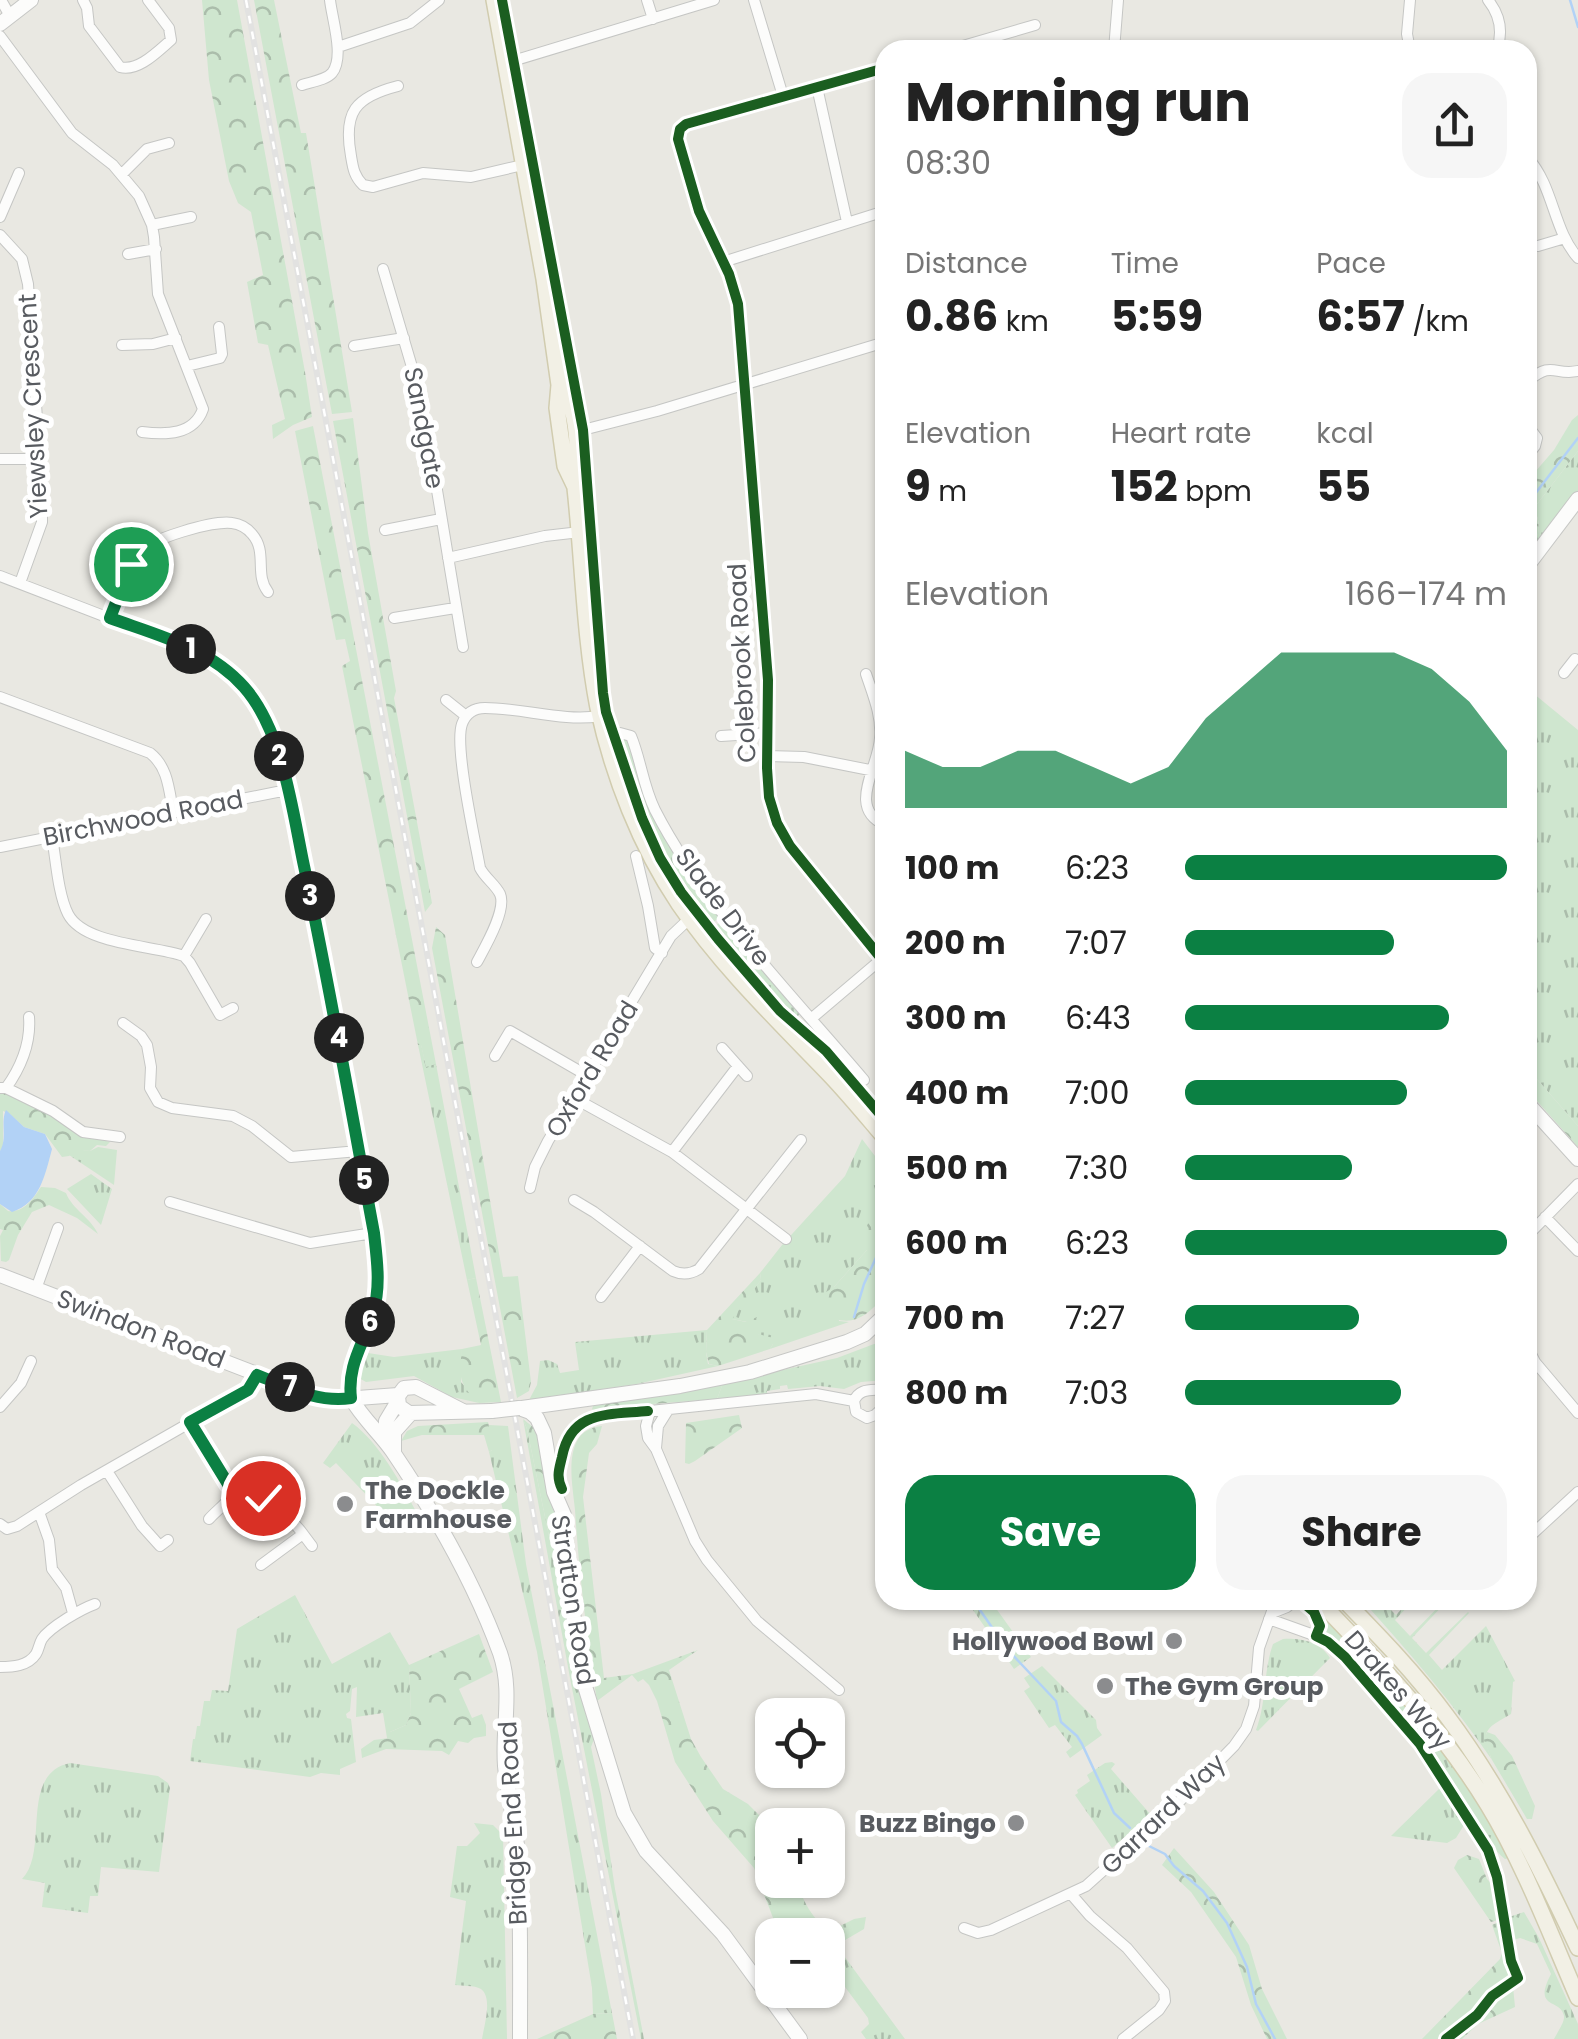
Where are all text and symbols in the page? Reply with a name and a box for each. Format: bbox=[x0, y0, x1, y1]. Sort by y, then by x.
text: Morning run bbox=[905, 63, 1251, 140]
button: share bbox=[1402, 73, 1507, 178]
text: 08:30 bbox=[905, 140, 991, 185]
text: Distance bbox=[905, 244, 1028, 283]
text: Time bbox=[1111, 244, 1179, 283]
text: Pace bbox=[1316, 244, 1386, 283]
text: 0.86 bbox=[905, 287, 998, 346]
text: 5:59 bbox=[1111, 287, 1203, 346]
text: 6:57 bbox=[1316, 287, 1405, 346]
street label: Yiewsley Crescent bbox=[10, 293, 56, 519]
text: km bbox=[998, 302, 1049, 341]
text: /km bbox=[1405, 302, 1469, 341]
street label: Sandgate bbox=[395, 364, 453, 492]
text: Elevation bbox=[905, 414, 1031, 453]
text: Heart rate bbox=[1111, 414, 1251, 453]
text: kcal bbox=[1316, 414, 1374, 453]
text: 9 bbox=[905, 457, 931, 516]
text: 152 bbox=[1111, 457, 1178, 516]
text: 55 bbox=[1316, 457, 1371, 516]
text: m bbox=[931, 472, 967, 511]
text: bpm bbox=[1178, 472, 1252, 511]
pin bbox=[89, 522, 174, 607]
icon: arrive bbox=[104, 537, 159, 592]
street label: Colebrook Road bbox=[719, 562, 765, 764]
text: Elevation bbox=[905, 571, 1049, 616]
text: 166–174 m bbox=[1345, 571, 1507, 616]
pin: 1 bbox=[166, 624, 216, 674]
text: 1 bbox=[186, 629, 196, 668]
pin: 2 bbox=[254, 731, 304, 781]
text: 2 bbox=[271, 736, 287, 775]
street label: Birchwood Road bbox=[40, 781, 246, 855]
street label: Slade Drive bbox=[667, 841, 779, 973]
text: 100 m bbox=[905, 845, 999, 890]
text: 6:23 bbox=[1065, 845, 1129, 890]
pin: 3 bbox=[285, 871, 335, 921]
text: 3 bbox=[302, 876, 318, 915]
text: 200 m bbox=[905, 920, 1006, 965]
text: 7:07 bbox=[1065, 920, 1127, 965]
street label: Oxford Road bbox=[537, 994, 647, 1144]
text: 300 m bbox=[905, 995, 1007, 1040]
text: 6:43 bbox=[1065, 995, 1131, 1040]
pin: 4 bbox=[314, 1013, 364, 1063]
text: 4 bbox=[330, 1018, 348, 1057]
text: 400 m bbox=[905, 1070, 1009, 1115]
text: 7:00 bbox=[1065, 1070, 1129, 1115]
text: 500 m bbox=[905, 1145, 1008, 1190]
text: 7:30 bbox=[1065, 1145, 1128, 1190]
pin: 5 bbox=[339, 1155, 389, 1205]
text: 5 bbox=[355, 1160, 373, 1199]
text: 600 m bbox=[905, 1220, 1008, 1265]
text: 6:23 bbox=[1065, 1220, 1129, 1265]
street label: Swindon Road bbox=[52, 1281, 230, 1377]
text: 700 m bbox=[905, 1295, 1005, 1340]
text: 7:27 bbox=[1065, 1295, 1125, 1340]
pin: 6 bbox=[345, 1297, 395, 1347]
text: 6 bbox=[361, 1302, 379, 1341]
pin: 7 bbox=[265, 1362, 315, 1412]
text: 7 bbox=[283, 1367, 297, 1406]
text: 800 m bbox=[905, 1370, 1008, 1415]
text: 7:03 bbox=[1065, 1370, 1128, 1415]
pin bbox=[221, 1456, 306, 1541]
icon: check bbox=[236, 1471, 291, 1526]
place label: The Dockle Farmhouse bbox=[365, 1473, 512, 1537]
button: Save bbox=[905, 1475, 1196, 1590]
button: Share bbox=[1216, 1475, 1507, 1590]
marker: The Dockle Farmhouse bbox=[334, 1493, 356, 1515]
street label: Stratton Road bbox=[542, 1512, 604, 1688]
street label: Drakes Way bbox=[1336, 1623, 1460, 1757]
place label: Hollywood Bowl bbox=[952, 1624, 1154, 1659]
marker: Hollywood Bowl bbox=[1163, 1630, 1185, 1652]
place label: The Gym Group bbox=[1125, 1669, 1323, 1704]
marker: The Gym Group bbox=[1094, 1675, 1116, 1697]
map controls bbox=[755, 1698, 845, 2008]
button: locate bbox=[755, 1698, 845, 1788]
street label: Bridge End Road bbox=[490, 1720, 536, 1926]
street label: Garrard Way bbox=[1093, 1746, 1233, 1882]
place label: Buzz Bingo bbox=[859, 1806, 996, 1841]
button: + bbox=[755, 1808, 845, 1898]
marker: Buzz Bingo bbox=[1005, 1812, 1027, 1834]
button: − bbox=[755, 1918, 845, 2008]

